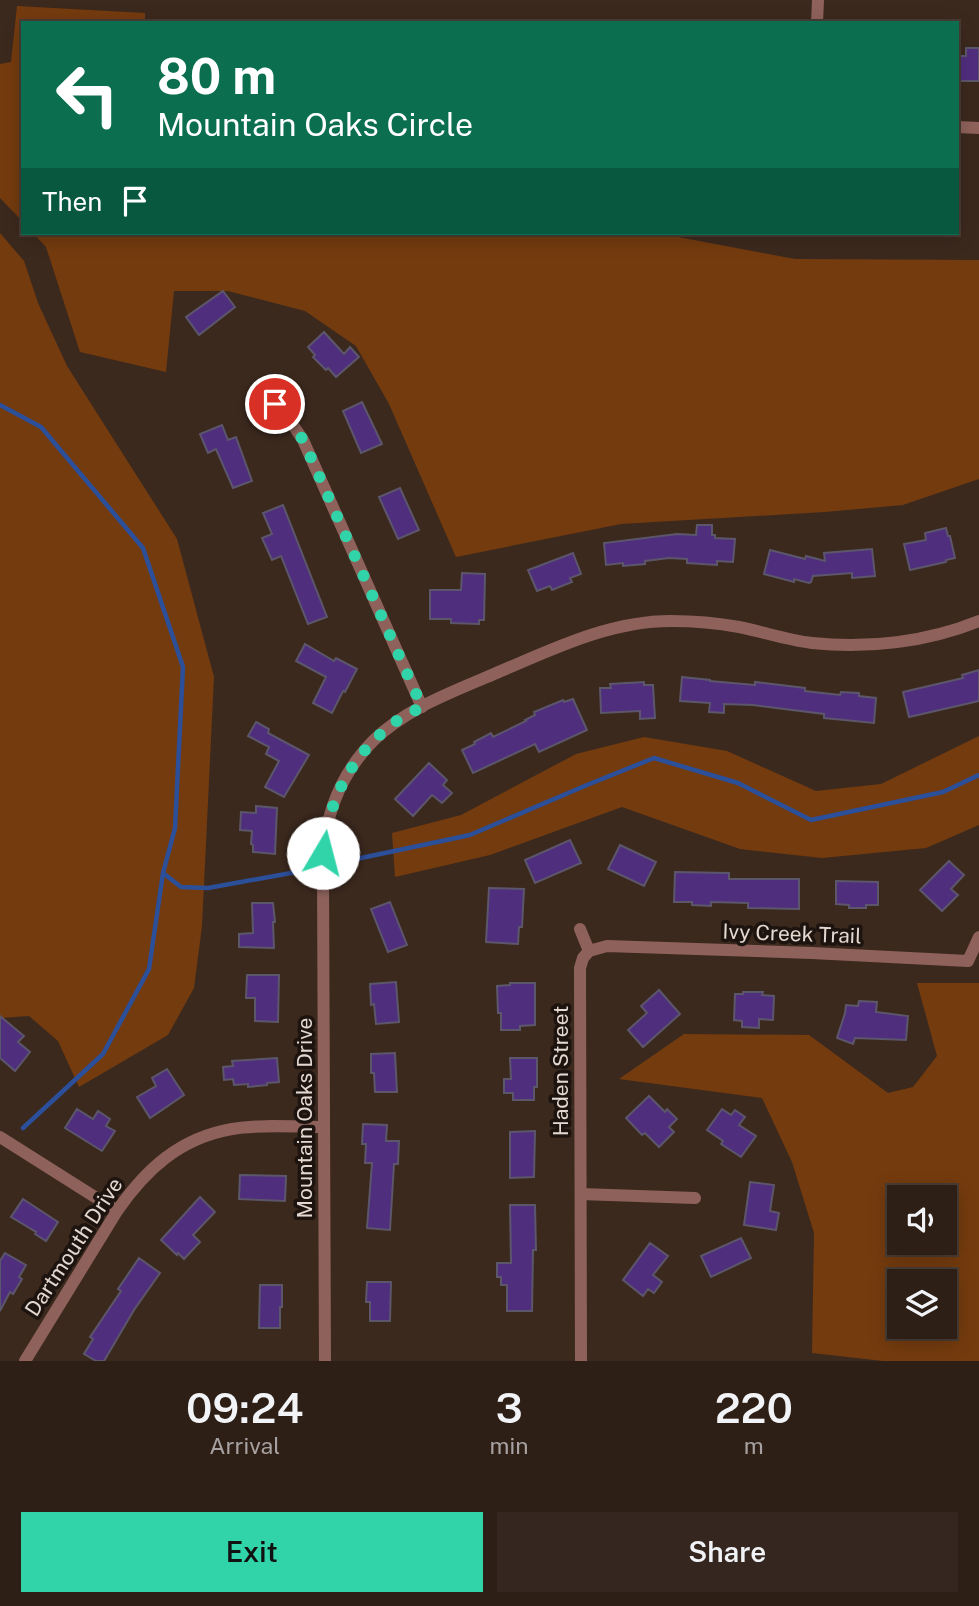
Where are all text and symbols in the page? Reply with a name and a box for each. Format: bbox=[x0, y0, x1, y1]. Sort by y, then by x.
text: 80 m bbox=[157, 47, 276, 105]
icon: left bbox=[42, 49, 133, 140]
text: Mountain Oaks Circle bbox=[157, 106, 473, 143]
icon: arrive bbox=[116, 182, 154, 220]
text: Then bbox=[42, 186, 102, 217]
pin bbox=[245, 374, 305, 434]
icon: arrive bbox=[256, 385, 294, 423]
position arrow bbox=[286, 816, 360, 890]
street label: Ivy Creek Trail bbox=[722, 919, 862, 948]
street label: Haden Street bbox=[548, 1006, 573, 1136]
street label: Mountain Oaks Drive bbox=[292, 1018, 317, 1218]
street label: Dartmouth Drive bbox=[20, 1173, 128, 1321]
map controls bbox=[887, 1185, 957, 1339]
button: sound bbox=[887, 1185, 957, 1255]
button: layers bbox=[887, 1269, 957, 1339]
text: 09:24 bbox=[186, 1383, 304, 1432]
text: 3 bbox=[495, 1383, 523, 1432]
text: 220 bbox=[715, 1383, 793, 1432]
text: Arrival bbox=[209, 1432, 280, 1459]
text: min bbox=[490, 1432, 529, 1459]
text: m bbox=[744, 1432, 764, 1459]
button: Exit bbox=[21, 1512, 483, 1592]
button: Share bbox=[497, 1512, 958, 1592]

